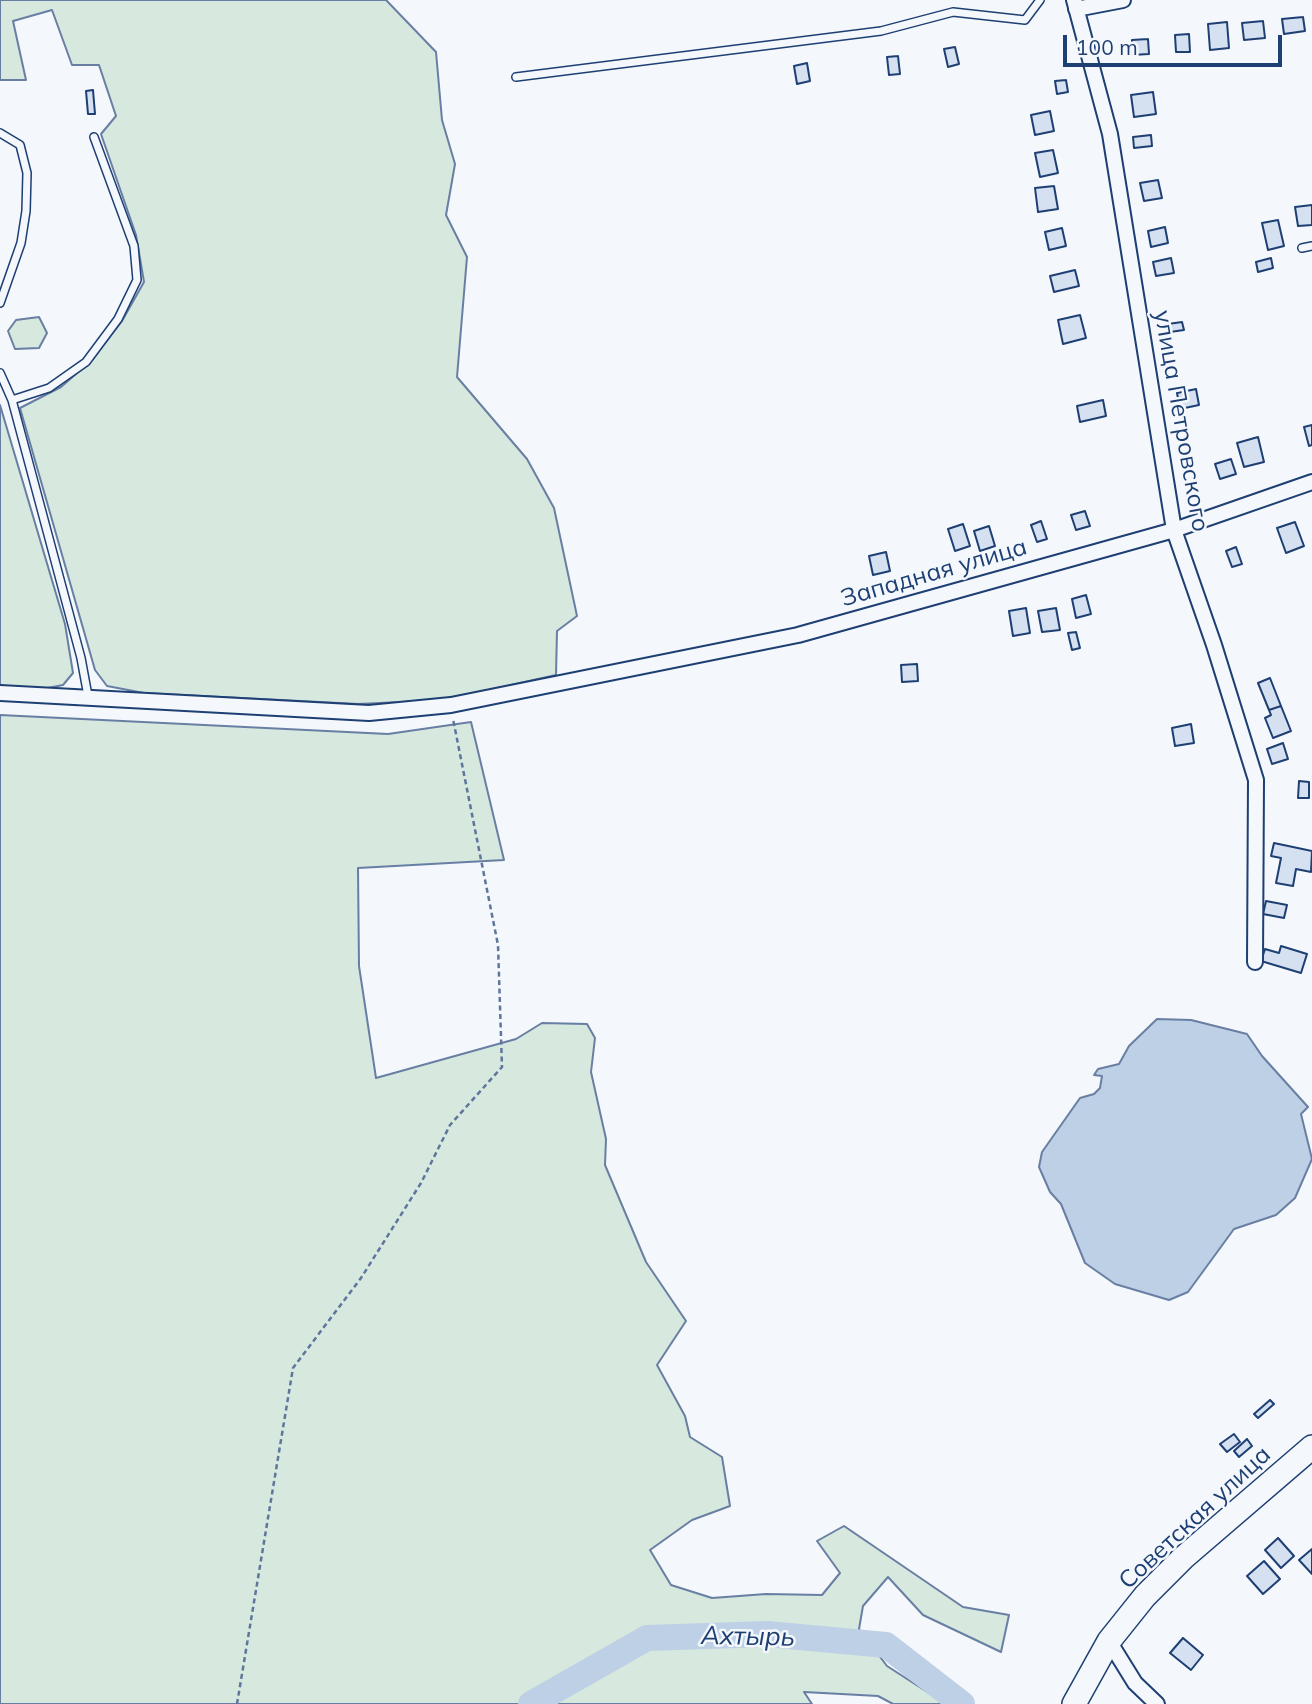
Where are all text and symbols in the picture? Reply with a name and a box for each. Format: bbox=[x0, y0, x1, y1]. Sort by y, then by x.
scale bar bbox=[1067, 21, 1286, 65]
text: 100 m bbox=[1076, 34, 1138, 60]
street label: улица Петровского bbox=[1147, 308, 1215, 534]
street label: Западная улица bbox=[838, 533, 1030, 613]
street label: Советская улица bbox=[1113, 1440, 1277, 1596]
water label: Ахтырь bbox=[701, 1621, 795, 1653]

